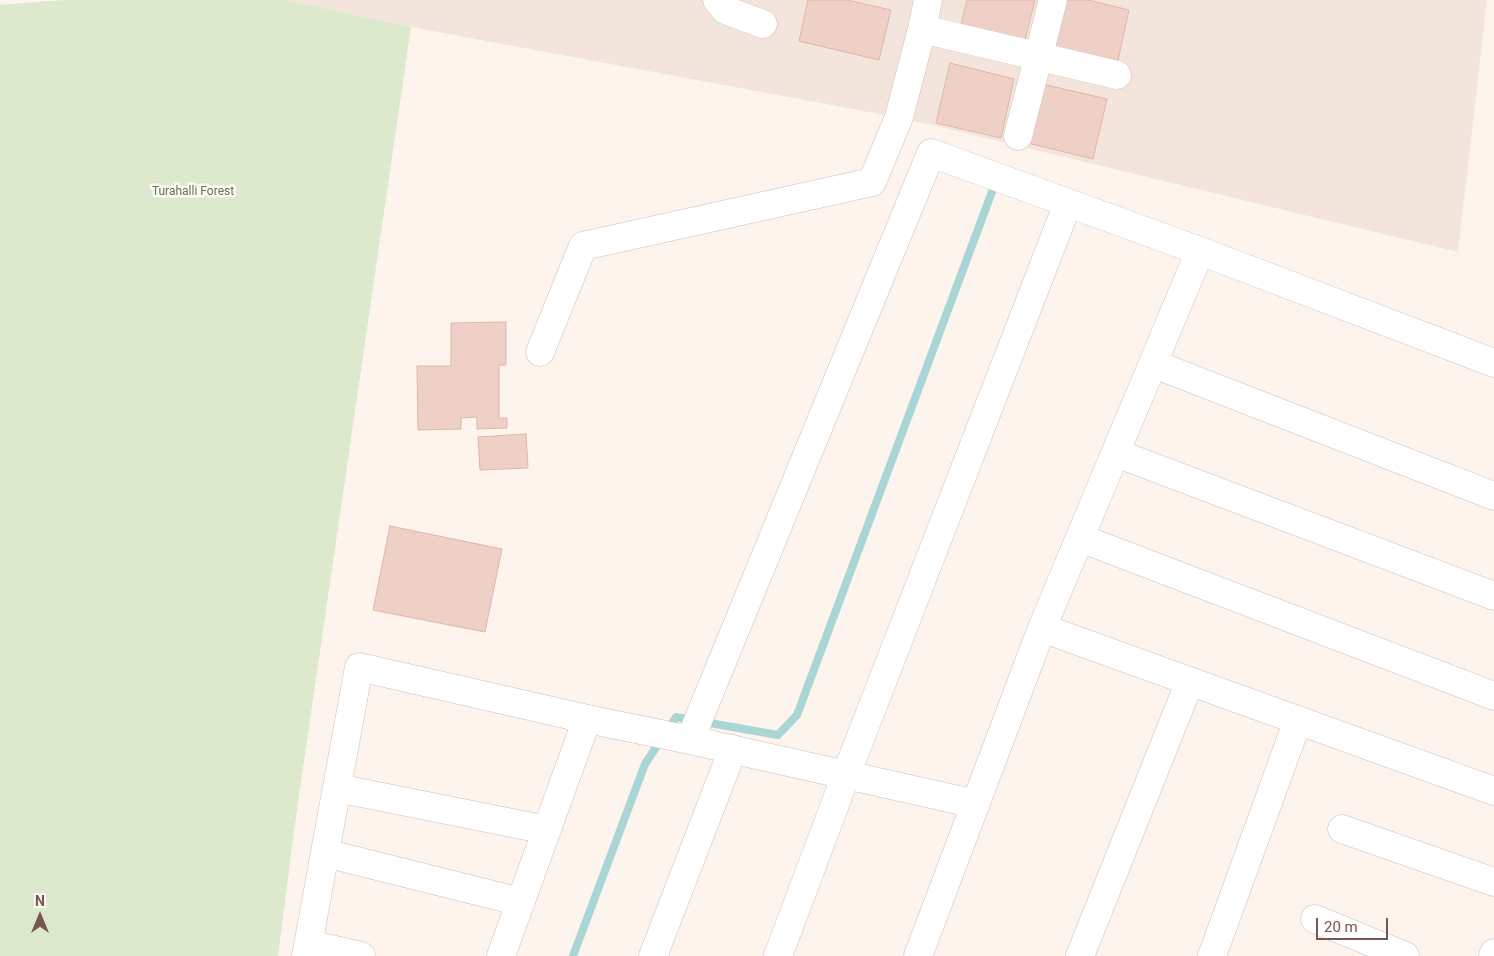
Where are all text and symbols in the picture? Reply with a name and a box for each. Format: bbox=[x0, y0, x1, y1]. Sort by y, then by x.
park label: Turahalli Forest bbox=[152, 185, 234, 199]
north arrow bbox=[15, 891, 65, 941]
text: N bbox=[35, 893, 45, 909]
scale bar bbox=[1319, 908, 1392, 940]
text: 20 m bbox=[1324, 918, 1358, 936]

